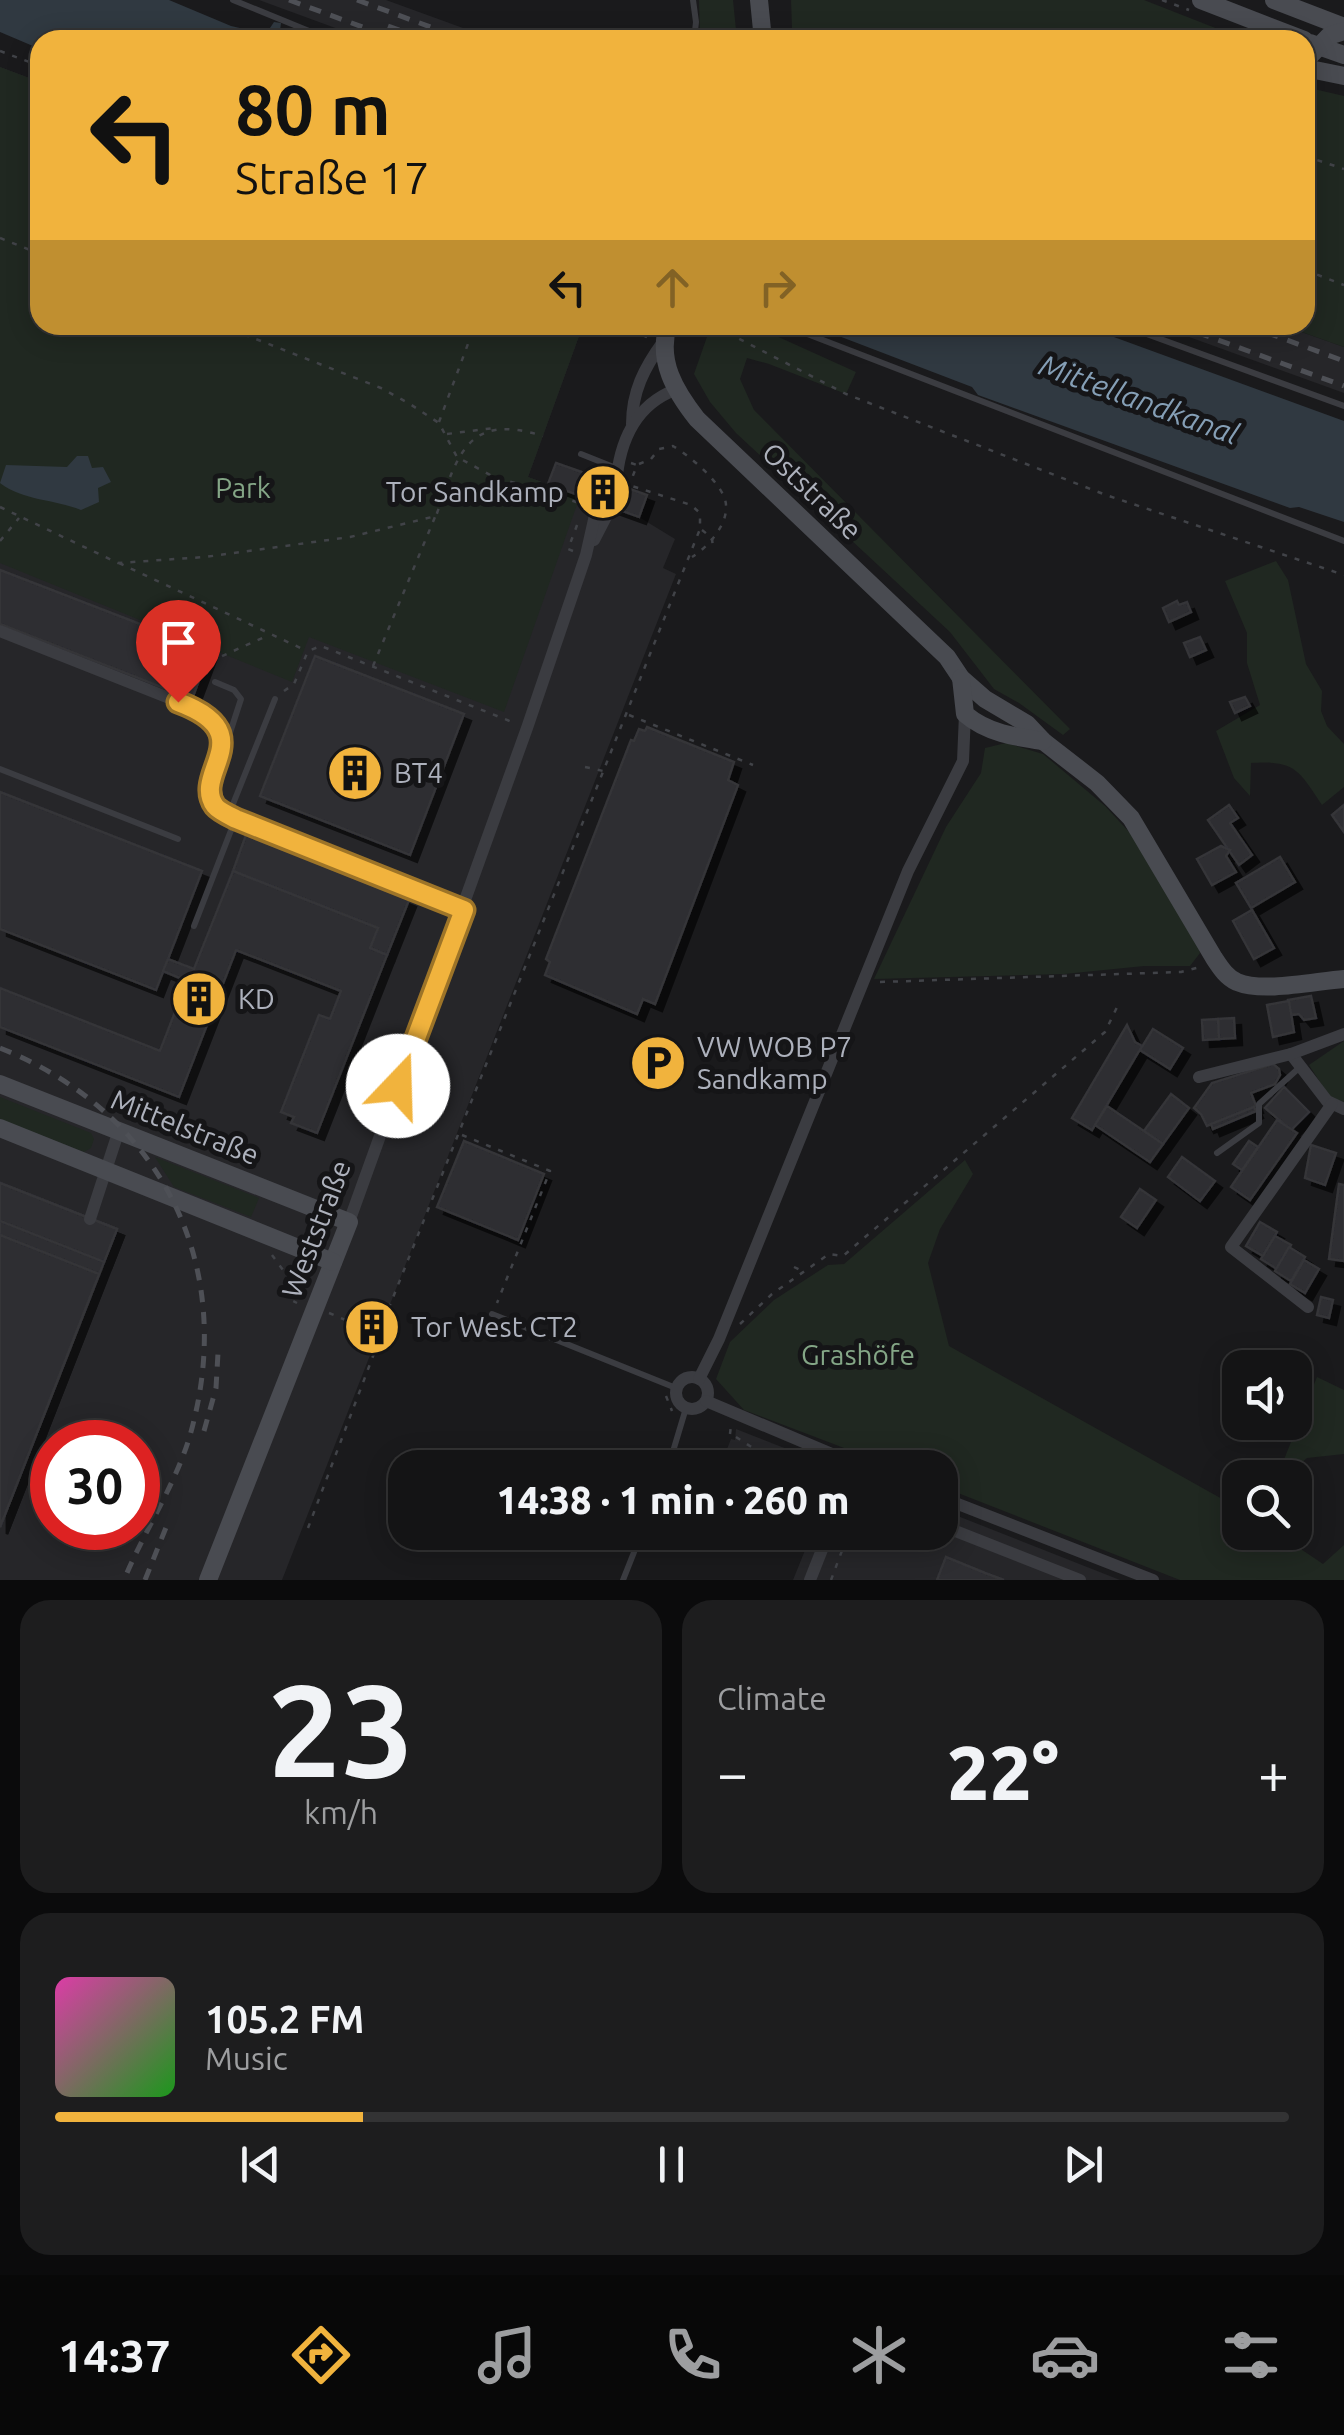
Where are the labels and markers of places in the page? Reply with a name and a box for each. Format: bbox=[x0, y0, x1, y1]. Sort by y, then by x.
building icon: Tor Sandkamp bbox=[573, 462, 633, 522]
place label: Tor Sandkamp bbox=[386, 476, 564, 507]
pin bbox=[136, 600, 221, 703]
building icon: BT4 bbox=[325, 743, 385, 803]
place label: BT4 bbox=[394, 757, 443, 788]
building icon: KD bbox=[169, 969, 229, 1029]
place label: KD bbox=[238, 983, 275, 1014]
place label: VW WOB P7 Sandkamp bbox=[697, 1031, 852, 1094]
parking icon: VW WOB P7 Sandkamp bbox=[628, 1033, 688, 1093]
building icon: Tor West CT2 bbox=[342, 1297, 402, 1357]
place label: Tor West CT2 bbox=[411, 1311, 578, 1342]

